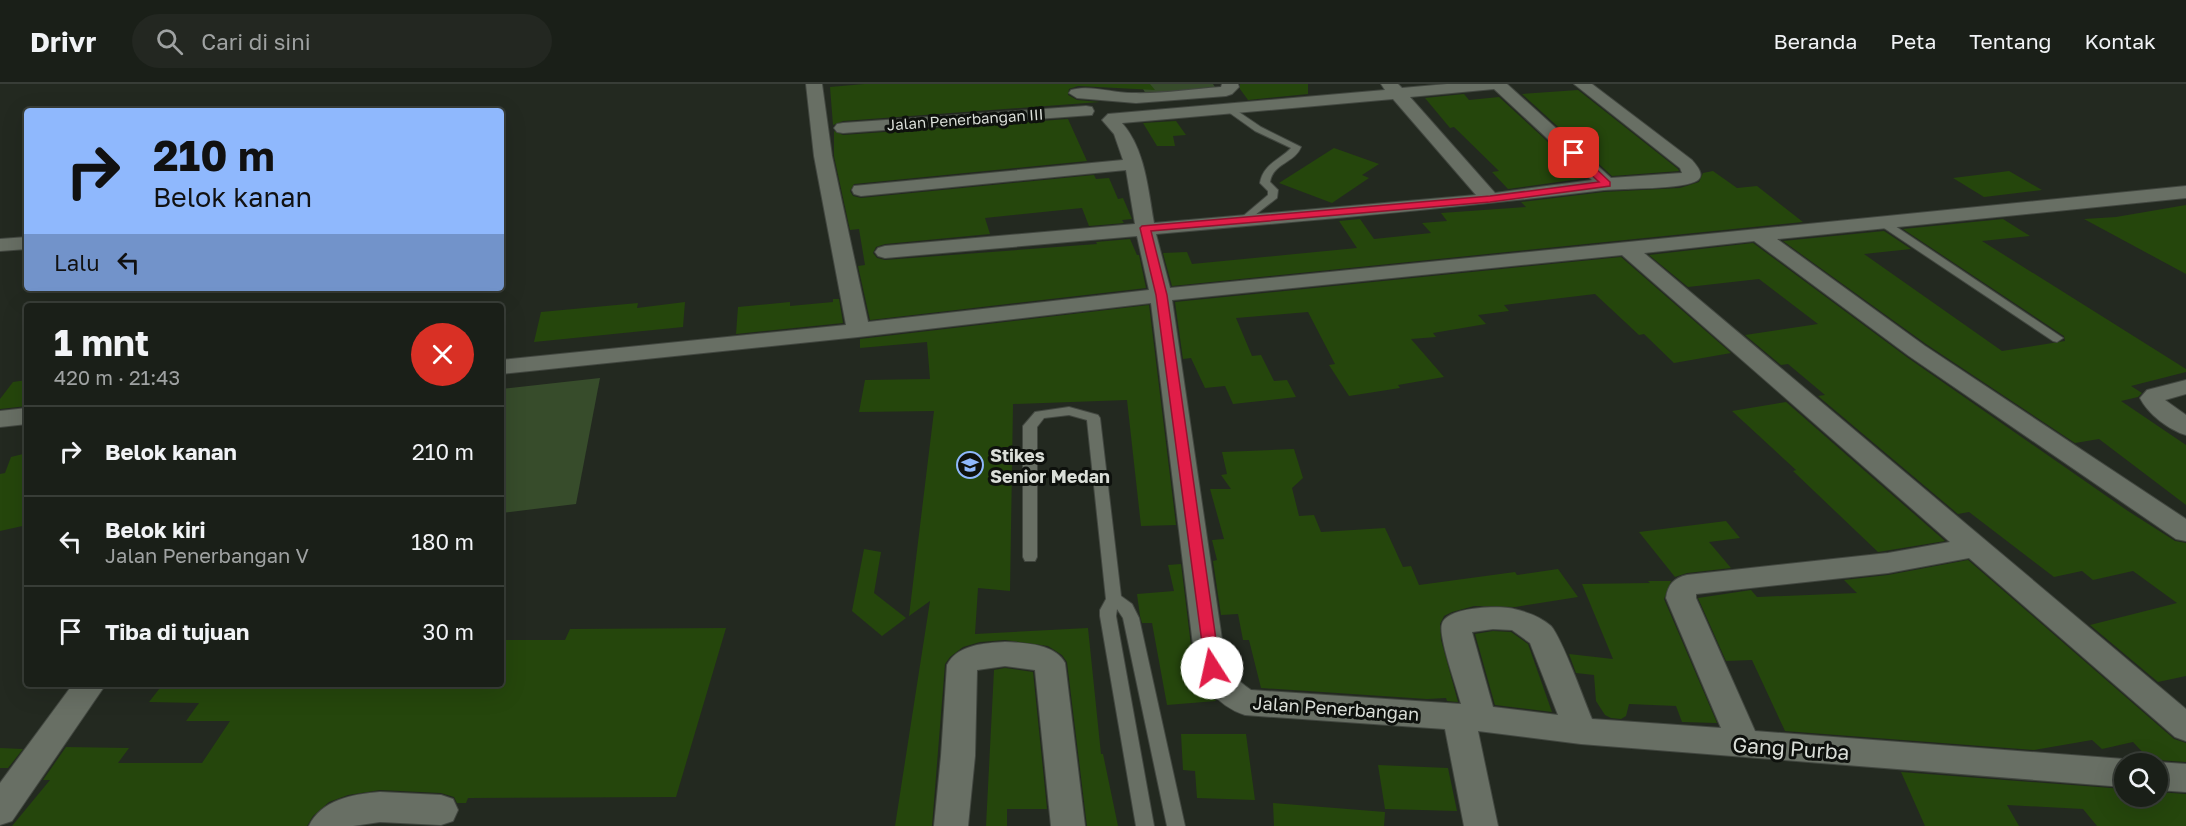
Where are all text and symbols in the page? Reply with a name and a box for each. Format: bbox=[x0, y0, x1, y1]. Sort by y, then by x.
search box bbox=[132, 14, 552, 68]
text: Drivr bbox=[30, 25, 96, 58]
icon: search bbox=[153, 25, 186, 58]
text: Cari di sini bbox=[201, 28, 311, 55]
text: Beranda bbox=[1774, 28, 1857, 54]
text: Peta bbox=[1890, 28, 1936, 54]
text: Tentang bbox=[1969, 28, 2051, 54]
text: Kontak bbox=[2084, 28, 2156, 54]
street label: Jalan Penerbangan III bbox=[886, 105, 1044, 133]
pin bbox=[1548, 127, 1599, 178]
text: 210 m bbox=[153, 130, 275, 180]
icon: right bbox=[54, 132, 132, 210]
icon: arrive bbox=[1557, 136, 1590, 169]
text: Belok kanan bbox=[153, 181, 312, 213]
icon: left bbox=[112, 246, 145, 279]
text: Lalu bbox=[54, 249, 100, 276]
text: 1 mnt bbox=[54, 321, 149, 364]
button: close bbox=[411, 323, 474, 386]
text: 420 m · 21:43 bbox=[54, 365, 180, 389]
icon: right bbox=[54, 435, 87, 468]
text: Belok kanan bbox=[105, 438, 237, 465]
text: 210 m bbox=[412, 438, 474, 465]
place label: Stikes Senior Medan bbox=[990, 444, 1110, 487]
school or university icon: Stikes Senior Medan bbox=[955, 450, 985, 480]
text: Belok kiri bbox=[105, 516, 206, 543]
icon: left bbox=[54, 525, 87, 558]
text: 180 m bbox=[411, 528, 474, 555]
text: Jalan Penerbangan V bbox=[105, 543, 309, 567]
icon: arrive bbox=[54, 615, 87, 648]
text: Tiba di tujuan bbox=[105, 618, 249, 645]
text: 30 m bbox=[423, 618, 474, 645]
position arrow bbox=[1180, 636, 1244, 700]
street label: Jalan Penerbangan bbox=[1252, 691, 1420, 725]
street label: Gang Purba bbox=[1732, 731, 1850, 765]
map controls bbox=[2114, 753, 2168, 807]
button: search bbox=[2114, 753, 2168, 807]

